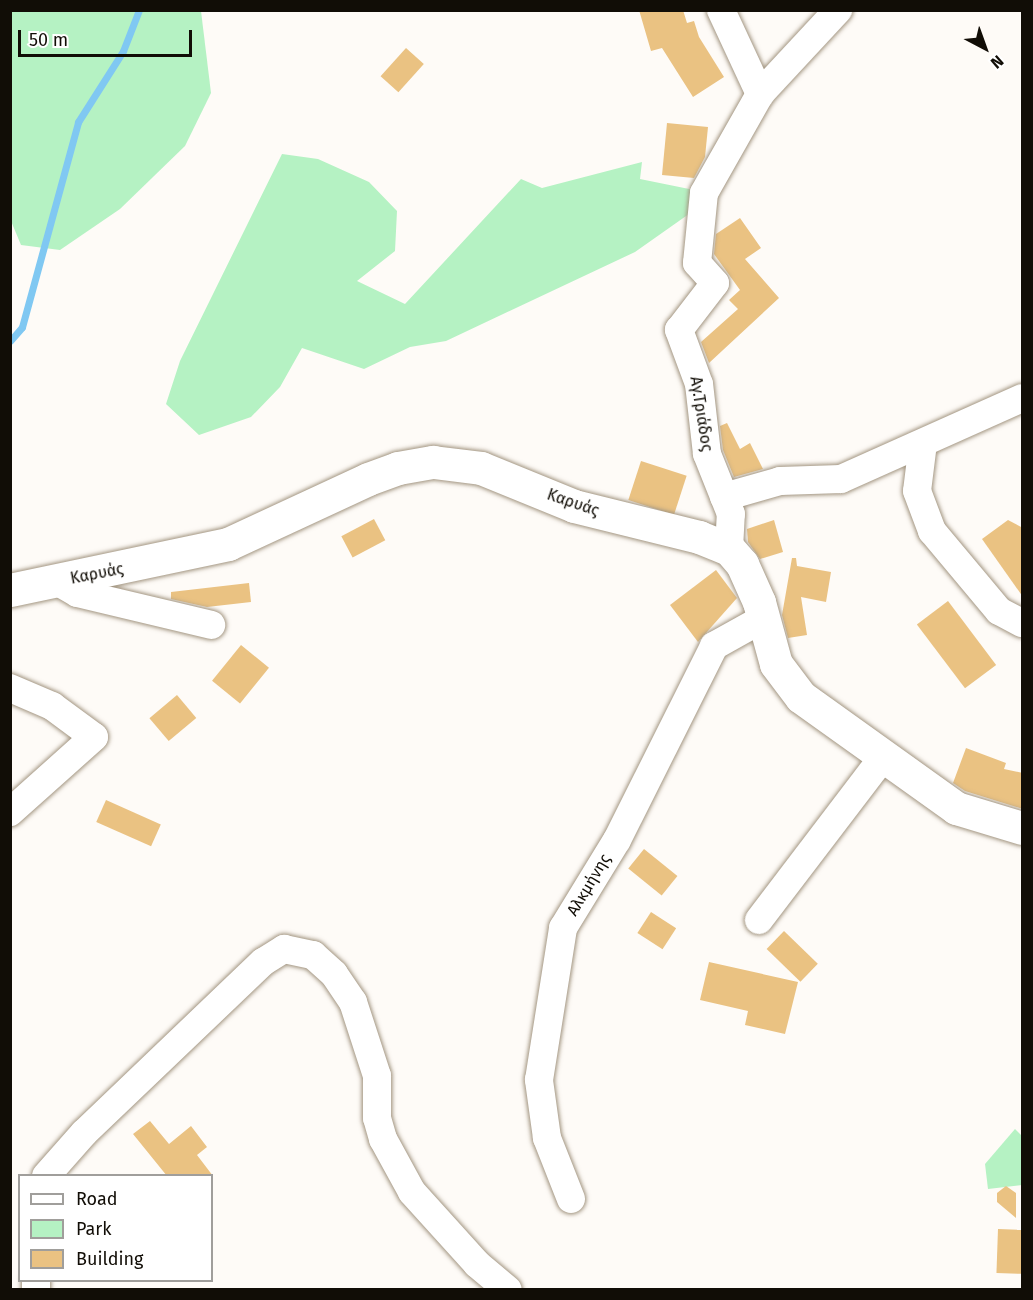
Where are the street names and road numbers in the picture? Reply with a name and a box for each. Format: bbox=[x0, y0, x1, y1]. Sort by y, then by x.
street label: Αγ.Τριάδος bbox=[686, 375, 716, 453]
street label: Καρυάς bbox=[544, 485, 602, 521]
street label: Καρυάς bbox=[69, 559, 125, 589]
street label: Αλκμήνης bbox=[563, 851, 615, 919]

